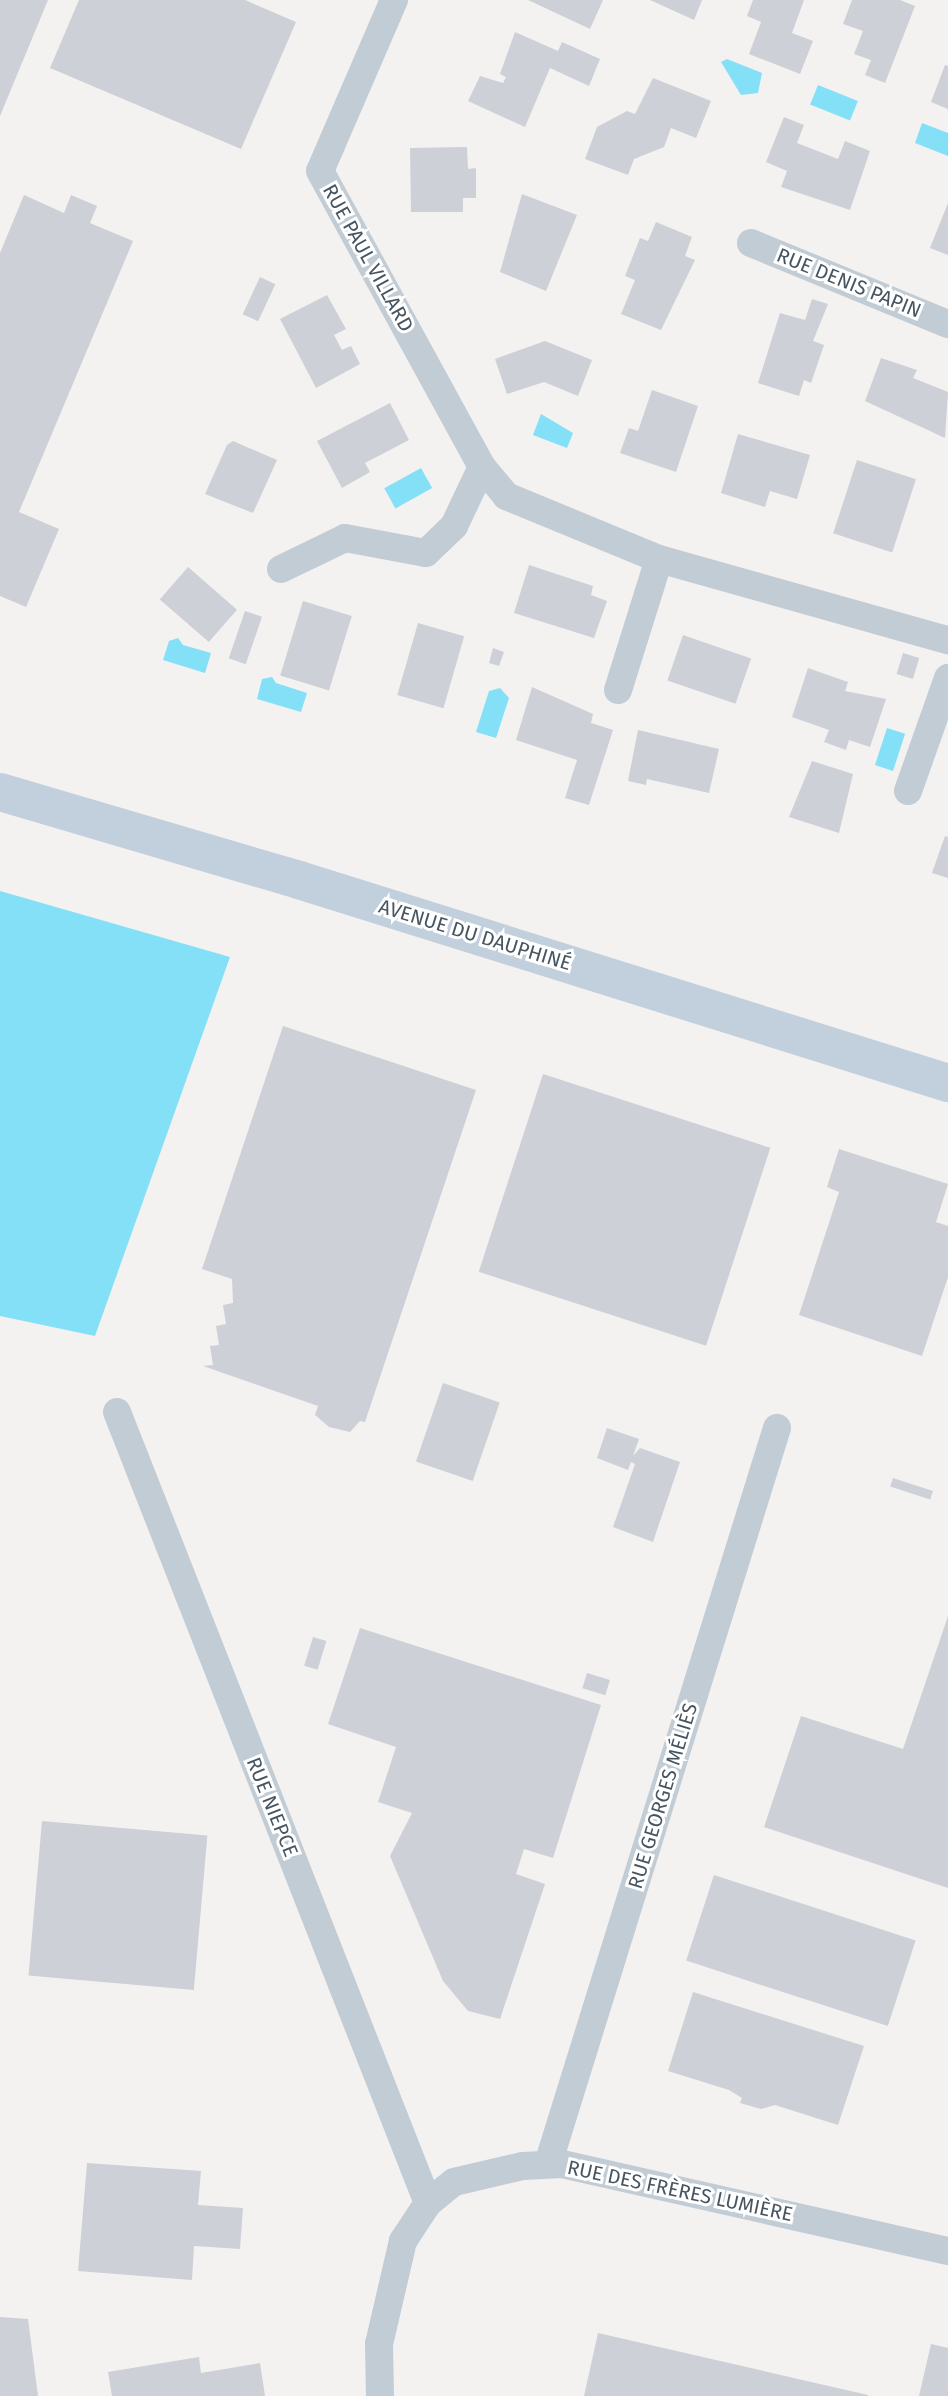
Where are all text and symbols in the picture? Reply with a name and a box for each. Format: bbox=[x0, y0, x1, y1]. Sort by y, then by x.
street label: RUE PAUL VILLARD bbox=[318, 180, 418, 336]
street label: RUE DENIS PAPIN bbox=[773, 243, 925, 323]
street label: AVENUE DU DAUPHINÉ bbox=[376, 894, 574, 976]
street label: RUE GEORGES MÉLIÈS bbox=[623, 1700, 703, 1892]
street label: RUE NIEPCE bbox=[241, 1754, 303, 1860]
street label: RUE DES FRÈRES LUMIÈRE bbox=[565, 2155, 795, 2227]

